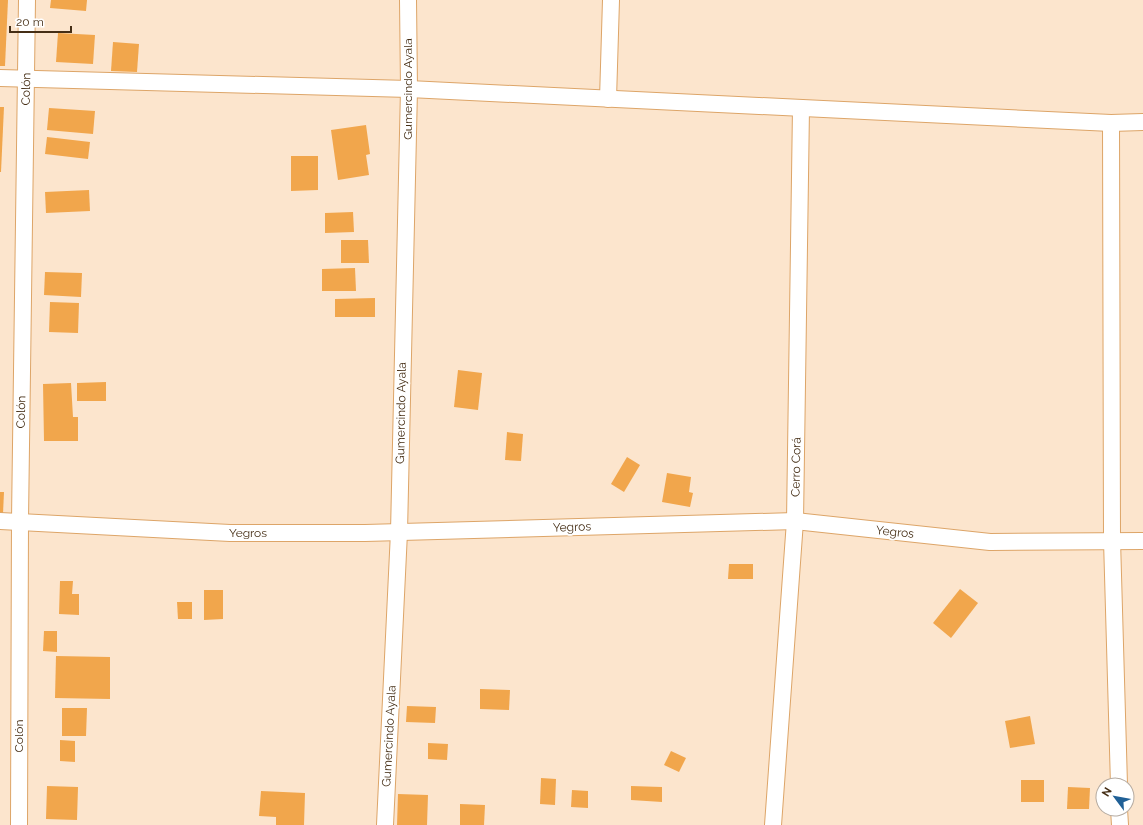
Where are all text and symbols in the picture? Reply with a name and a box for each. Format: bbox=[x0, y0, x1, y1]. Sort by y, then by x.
scale bar bbox=[10, 8, 71, 34]
text: 20 m bbox=[16, 15, 44, 29]
street label: Gumercindo Ayala bbox=[401, 38, 415, 140]
street label: Colón bbox=[19, 72, 33, 106]
street label: Gumercindo Ayala bbox=[393, 362, 409, 464]
street label: Colón bbox=[14, 395, 28, 429]
street label: Cerro Corá bbox=[788, 437, 804, 497]
street label: Yegros bbox=[553, 519, 591, 535]
street label: Yegros bbox=[875, 523, 915, 541]
street label: Yegros bbox=[229, 526, 267, 540]
street label: Gumercindo Ayala bbox=[379, 685, 399, 787]
street label: Colón bbox=[12, 720, 26, 752]
north arrow bbox=[1095, 777, 1135, 817]
text: N bbox=[1099, 785, 1115, 799]

